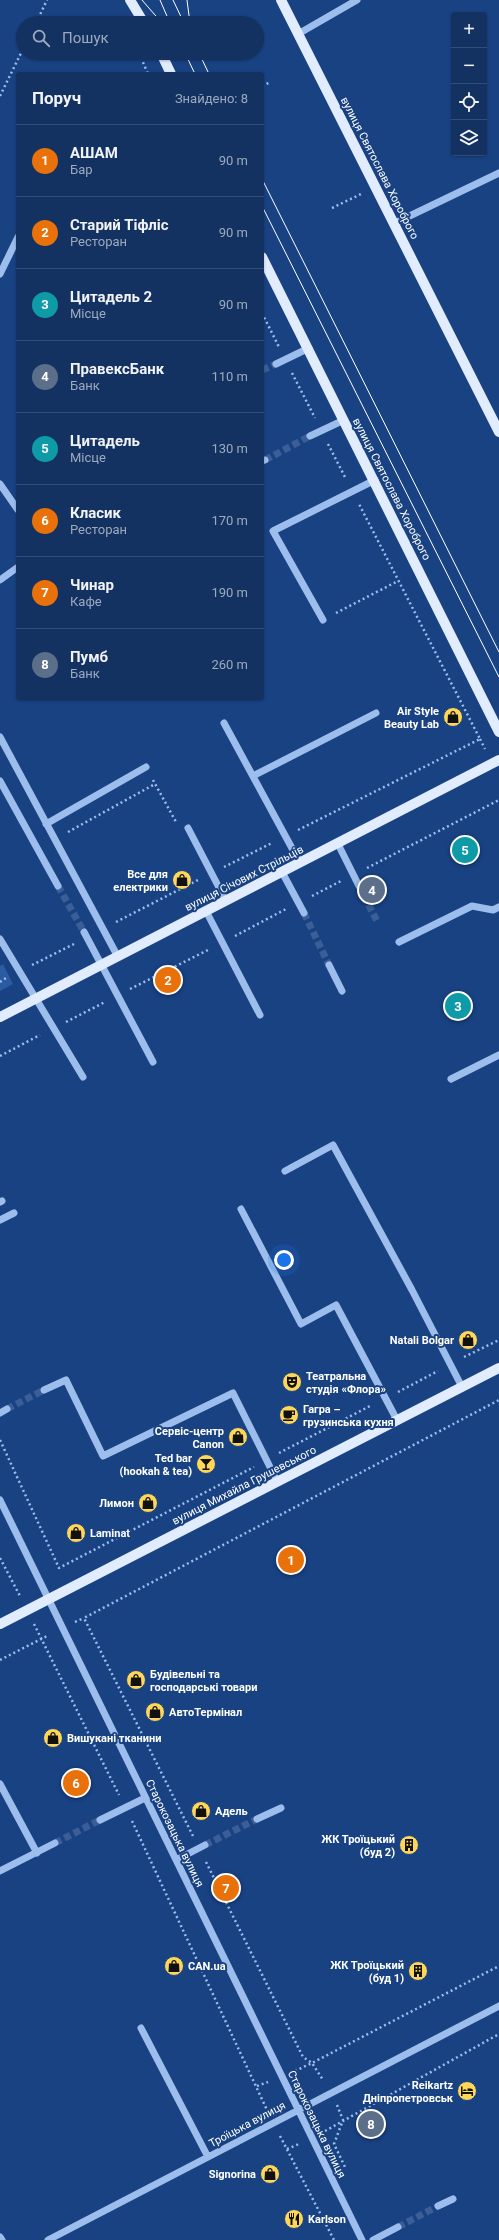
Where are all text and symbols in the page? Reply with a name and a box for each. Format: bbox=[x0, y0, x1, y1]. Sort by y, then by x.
map controls bbox=[451, 12, 487, 156]
button: + bbox=[451, 12, 487, 48]
search box bbox=[16, 16, 264, 60]
icon: search bbox=[30, 27, 52, 49]
text: Пошук bbox=[62, 29, 109, 47]
button: − bbox=[451, 48, 487, 84]
button: locate bbox=[451, 84, 487, 120]
text: Поруч bbox=[32, 88, 81, 108]
text: Знайдено: 8 bbox=[175, 91, 248, 106]
street label: вулиця Святослава Хороброго bbox=[338, 95, 421, 242]
button: layers bbox=[451, 120, 487, 156]
text: АШАМ bbox=[70, 144, 118, 162]
text: 1 bbox=[41, 153, 49, 168]
text: 90 m bbox=[219, 153, 248, 168]
text: Бар bbox=[70, 162, 93, 177]
text: Старий Тіфліс bbox=[70, 216, 169, 234]
text: 2 bbox=[41, 225, 49, 240]
text: 90 m bbox=[219, 225, 248, 240]
text: Ресторан bbox=[70, 234, 127, 249]
text: Цитадель 2 bbox=[70, 288, 152, 306]
text: 3 bbox=[41, 297, 49, 312]
text: 90 m bbox=[219, 297, 248, 312]
text: Місце bbox=[70, 306, 106, 321]
text: ПравексБанк bbox=[70, 360, 164, 378]
text: 4 bbox=[41, 369, 49, 384]
text: 110 m bbox=[211, 369, 248, 384]
text: Банк bbox=[70, 378, 100, 393]
street label: вулиця Святослава Хороброго bbox=[350, 416, 433, 563]
text: Цитадель bbox=[70, 432, 140, 450]
text: 5 bbox=[41, 441, 49, 456]
text: 130 m bbox=[211, 441, 248, 456]
text: Місце bbox=[70, 450, 106, 465]
text: Класик bbox=[70, 504, 121, 522]
text: 6 bbox=[41, 513, 49, 528]
text: 170 m bbox=[211, 513, 248, 528]
text: Ресторан bbox=[70, 522, 127, 537]
text: Чинар bbox=[70, 576, 114, 594]
text: 7 bbox=[41, 585, 49, 600]
text: 190 m bbox=[211, 585, 248, 600]
text: Кафе bbox=[70, 594, 102, 609]
text: Пумб bbox=[70, 648, 108, 666]
text: 8 bbox=[41, 657, 49, 672]
text: 260 m bbox=[211, 657, 248, 672]
text: Банк bbox=[70, 666, 100, 681]
place label: Air Style Beauty Lab bbox=[384, 705, 439, 731]
shop icon: Air Style Beauty Lab bbox=[442, 706, 464, 728]
pin: 5 bbox=[452, 835, 478, 865]
street label: вулиця Січових Стрільців bbox=[183, 843, 306, 914]
place label: Все для електрики bbox=[113, 868, 168, 894]
shop icon: Все для електрики bbox=[171, 869, 193, 891]
pin: 4 bbox=[359, 875, 385, 905]
pin: 2 bbox=[155, 965, 181, 995]
pin: 3 bbox=[445, 991, 471, 1021]
your location bbox=[274, 1250, 294, 1270]
shop icon: Natali Bolgar bbox=[457, 1329, 479, 1351]
place label: Natali Bolgar bbox=[390, 1334, 454, 1347]
place label: Театральна студія «Флора» bbox=[306, 1370, 386, 1396]
theatre icon: Театральна студія «Флора» bbox=[281, 1371, 303, 1393]
place label: Гагра – грузинська кухня bbox=[303, 1403, 394, 1429]
cafe icon: Гагра – грузинська кухня bbox=[278, 1404, 300, 1426]
place label: Сервіс-центр Canon bbox=[155, 1425, 224, 1451]
shop icon: Сервіс-центр Canon bbox=[227, 1426, 249, 1448]
street label: вулиця Михайла Грушевського bbox=[170, 1443, 318, 1528]
place label: Ted bar (hookah & tea) bbox=[120, 1452, 192, 1478]
bar icon: Ted bar (hookah & tea) bbox=[195, 1453, 217, 1475]
shop icon: Лимон bbox=[137, 1492, 159, 1514]
place label: Лимон bbox=[99, 1497, 134, 1510]
shop icon: Laminat bbox=[65, 1522, 87, 1544]
place label: Laminat bbox=[90, 1527, 130, 1540]
pin: 1 bbox=[278, 1545, 304, 1575]
place label: Будівельні та господарські товари bbox=[150, 1668, 257, 1694]
shop icon: Будівельні та господарські товари bbox=[125, 1669, 147, 1691]
shop icon: АвтоТермінал bbox=[144, 1701, 166, 1723]
place label: АвтоТермінал bbox=[169, 1706, 242, 1719]
shop icon: Вишукані тканини bbox=[42, 1727, 64, 1749]
place label: Вишукані тканини bbox=[67, 1732, 161, 1745]
pin: 6 bbox=[63, 1768, 89, 1798]
street label: Старокозацька вулиця bbox=[143, 1777, 206, 1889]
shop icon: Адель bbox=[190, 1800, 212, 1822]
place label: Адель bbox=[215, 1805, 248, 1818]
place label: ЖК Троїцький (буд 2) bbox=[321, 1833, 395, 1859]
building icon: ЖК Троїцький (буд 2) bbox=[398, 1834, 420, 1856]
pin: 7 bbox=[213, 1873, 239, 1903]
shop icon: CAN.ua bbox=[163, 1955, 185, 1977]
place label: ЖК Троїцький (буд 1) bbox=[330, 1959, 404, 1985]
place label: CAN.ua bbox=[188, 1960, 226, 1973]
building icon: ЖК Троїцький (буд 1) bbox=[407, 1960, 429, 1982]
street label: Старокозацька вулиця bbox=[285, 2068, 348, 2180]
place label: Reikartz Дніпропетровськ bbox=[363, 2079, 454, 2105]
hotel icon: Reikartz Дніпропетровськ bbox=[456, 2080, 478, 2102]
street label: Троїцька вулиця bbox=[207, 2099, 288, 2150]
pin: 8 bbox=[358, 2109, 384, 2139]
shop icon: Signorina bbox=[259, 2163, 281, 2185]
place label: Signorina bbox=[209, 2168, 256, 2181]
restaurant icon: Karlson bbox=[283, 2208, 305, 2230]
place label: Karlson bbox=[308, 2213, 346, 2226]

